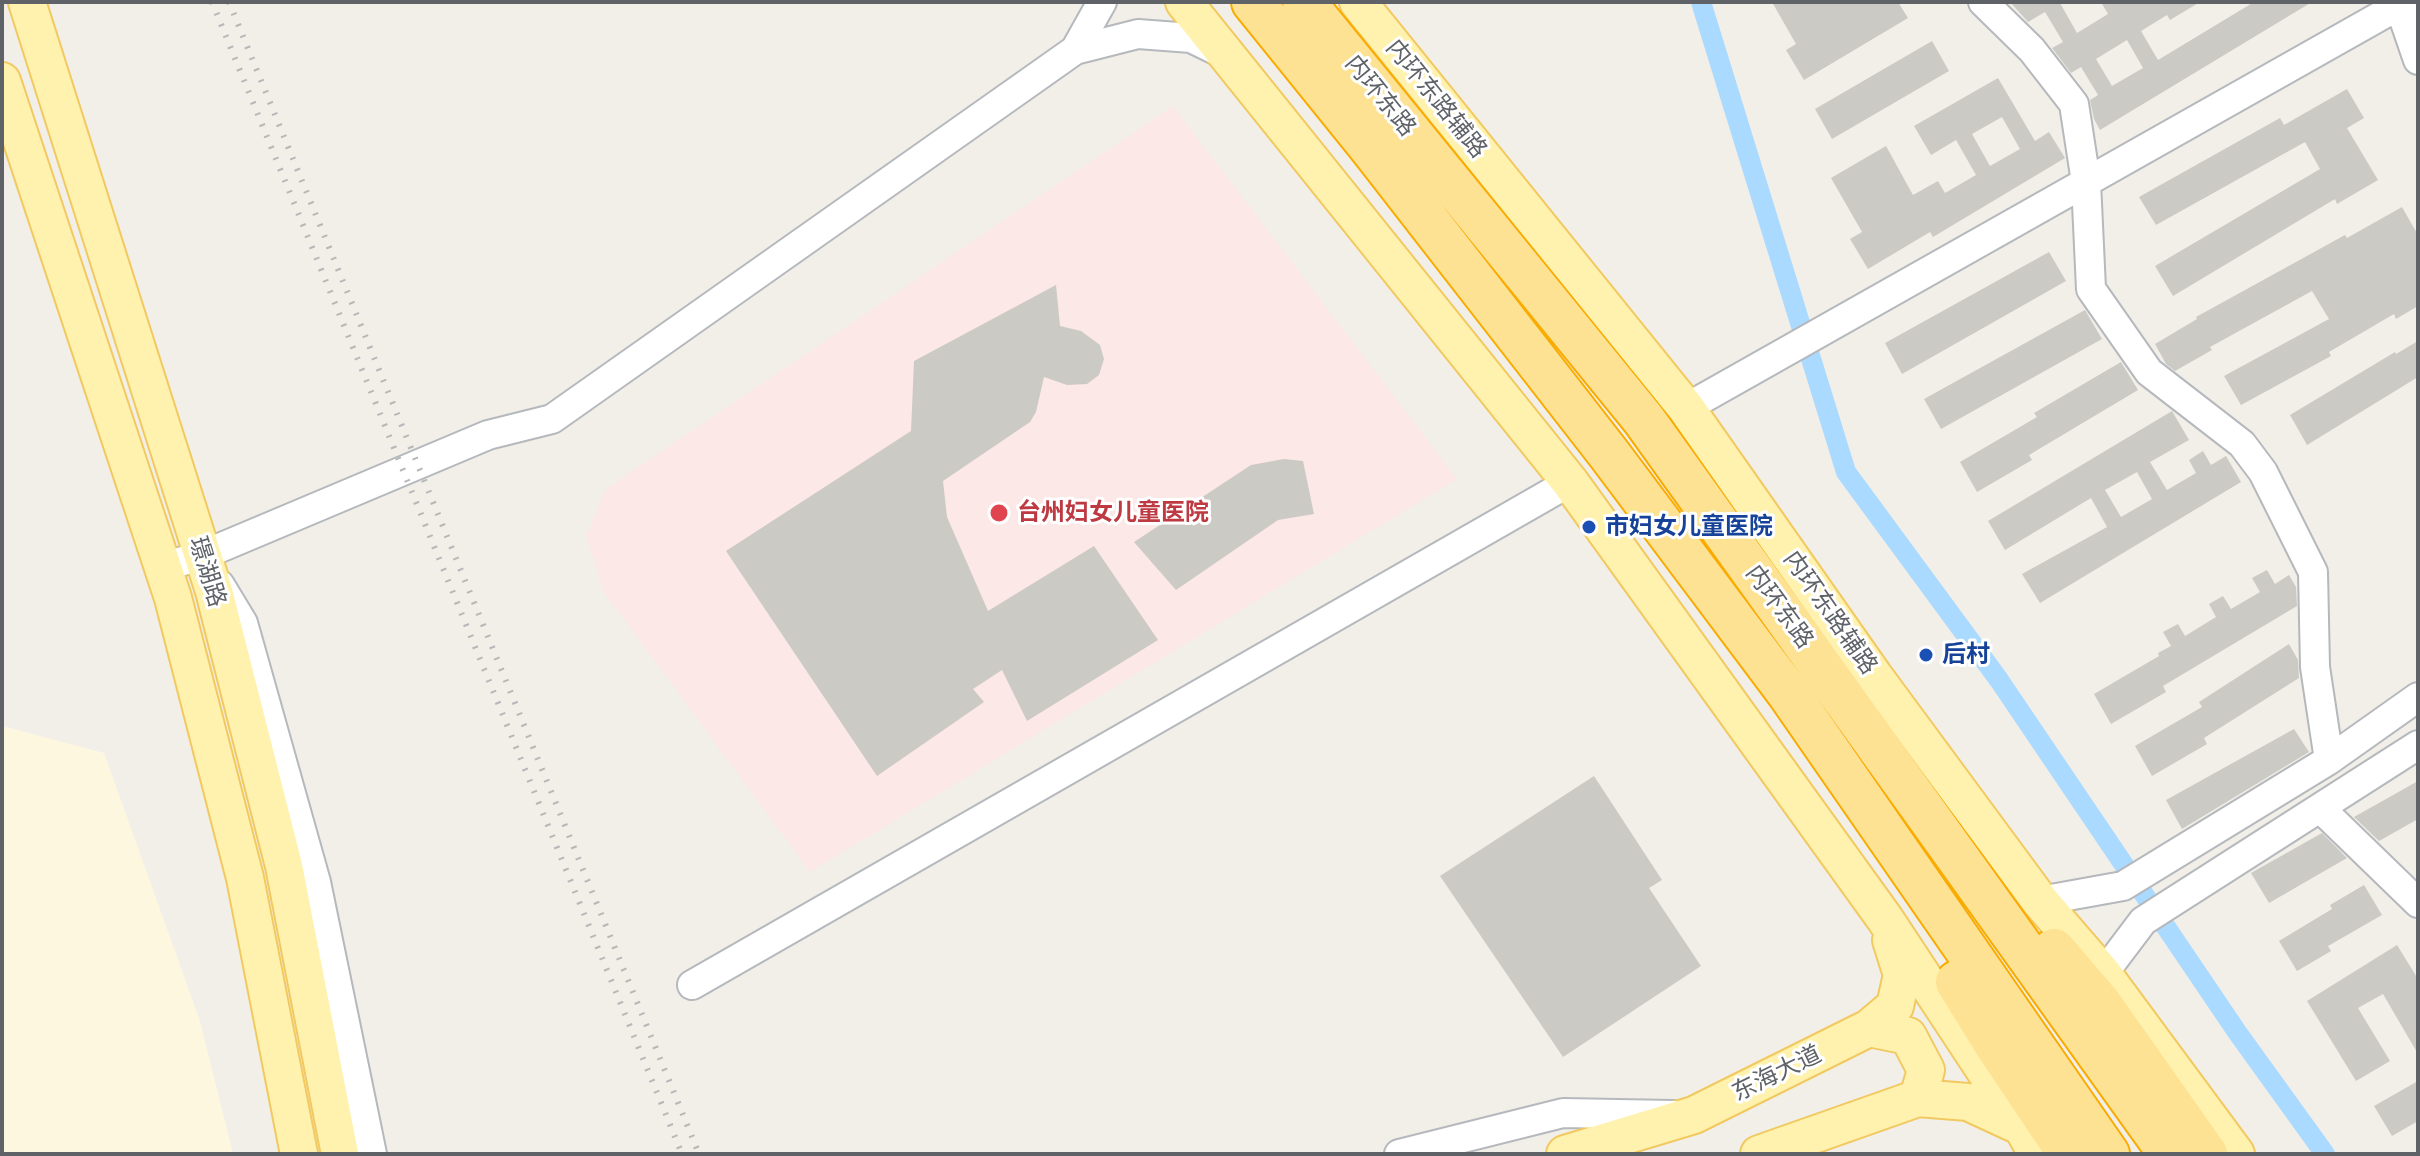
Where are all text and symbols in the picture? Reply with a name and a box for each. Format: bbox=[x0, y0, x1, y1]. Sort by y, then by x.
street label: 内环东路辅路 bbox=[1379, 34, 1493, 164]
street label: 内环东路 bbox=[1339, 50, 1421, 142]
place label: 台州妇女儿童医院 bbox=[1017, 499, 1209, 527]
marker: 台州妇女儿童医院 bbox=[988, 502, 1010, 524]
place label: 市妇女儿童医院 bbox=[1605, 513, 1773, 541]
marker: 市妇女儿童医院 bbox=[1580, 518, 1598, 536]
street label: 璟湖路 bbox=[183, 533, 231, 611]
street label: 内环东路辅路 bbox=[1777, 546, 1883, 680]
street label: 内环东路 bbox=[1739, 560, 1819, 654]
place label: 后村 bbox=[1942, 641, 1990, 669]
marker: 后村 bbox=[1917, 646, 1935, 664]
street label: 东海大道 bbox=[1728, 1040, 1826, 1108]

